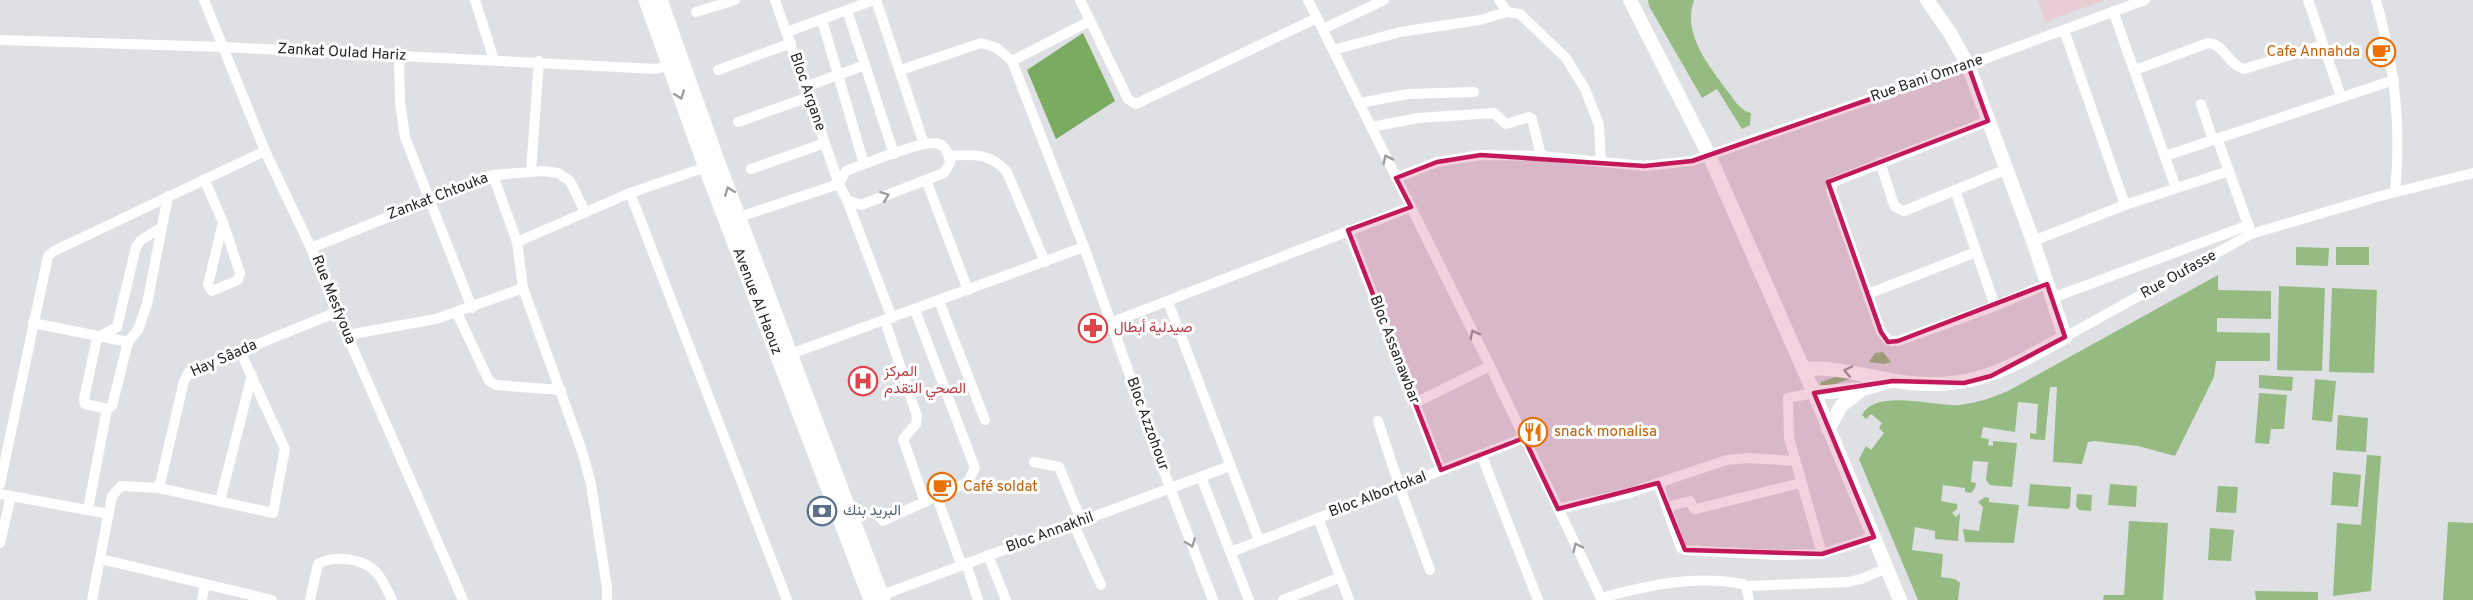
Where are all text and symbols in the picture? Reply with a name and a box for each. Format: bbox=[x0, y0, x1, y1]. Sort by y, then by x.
cafe icon: Cafe Annahda bbox=[2365, 36, 2397, 68]
street label: Zankat Oulad Hariz bbox=[277, 40, 407, 66]
place label: Cafe Annahda bbox=[2267, 43, 2360, 62]
street label: Bloc Argane bbox=[785, 50, 829, 134]
street label: Rue Bani Omrane bbox=[1868, 51, 1986, 107]
one-way arrow bbox=[673, 89, 685, 100]
one-way arrow bbox=[1382, 155, 1394, 166]
street label: Zankat Chtouka bbox=[385, 169, 491, 225]
one-way arrow bbox=[724, 187, 736, 198]
one-way arrow bbox=[879, 190, 890, 203]
street label: Avenue Al Haouz bbox=[728, 245, 786, 358]
street label: Rue Oufasse bbox=[2138, 246, 2220, 304]
street label: Rue Mesfyoua bbox=[306, 253, 360, 347]
street label: Bloc Assanawbar bbox=[1365, 293, 1423, 407]
pharmacy icon: صيدلية أبطال bbox=[1077, 312, 1109, 344]
place label: صيدلية أبطال bbox=[1114, 319, 1193, 338]
one-way arrow bbox=[1470, 329, 1481, 340]
street label: Hay Sâada bbox=[188, 336, 260, 382]
place label: المركز الصحي التقدم bbox=[883, 363, 966, 401]
hospital icon: المركز الصحي التقدم bbox=[847, 365, 879, 397]
one-way arrow bbox=[1844, 366, 1854, 379]
street label: Bloc Azzohour bbox=[1121, 375, 1173, 473]
restaurant icon: snack monalisa bbox=[1517, 416, 1549, 448]
place label: snack monalisa bbox=[1554, 423, 1657, 442]
street label: Bloc Albortokal bbox=[1326, 468, 1430, 522]
cafe icon: Café soldat bbox=[926, 471, 958, 503]
place label: Café soldat bbox=[963, 478, 1038, 497]
bank icon: البريد بنك bbox=[806, 495, 838, 527]
place label: البريد بنك bbox=[843, 502, 901, 521]
street label: Bloc Annakhil bbox=[1003, 508, 1097, 558]
one-way arrow bbox=[1184, 536, 1196, 547]
one-way arrow bbox=[1572, 543, 1584, 554]

